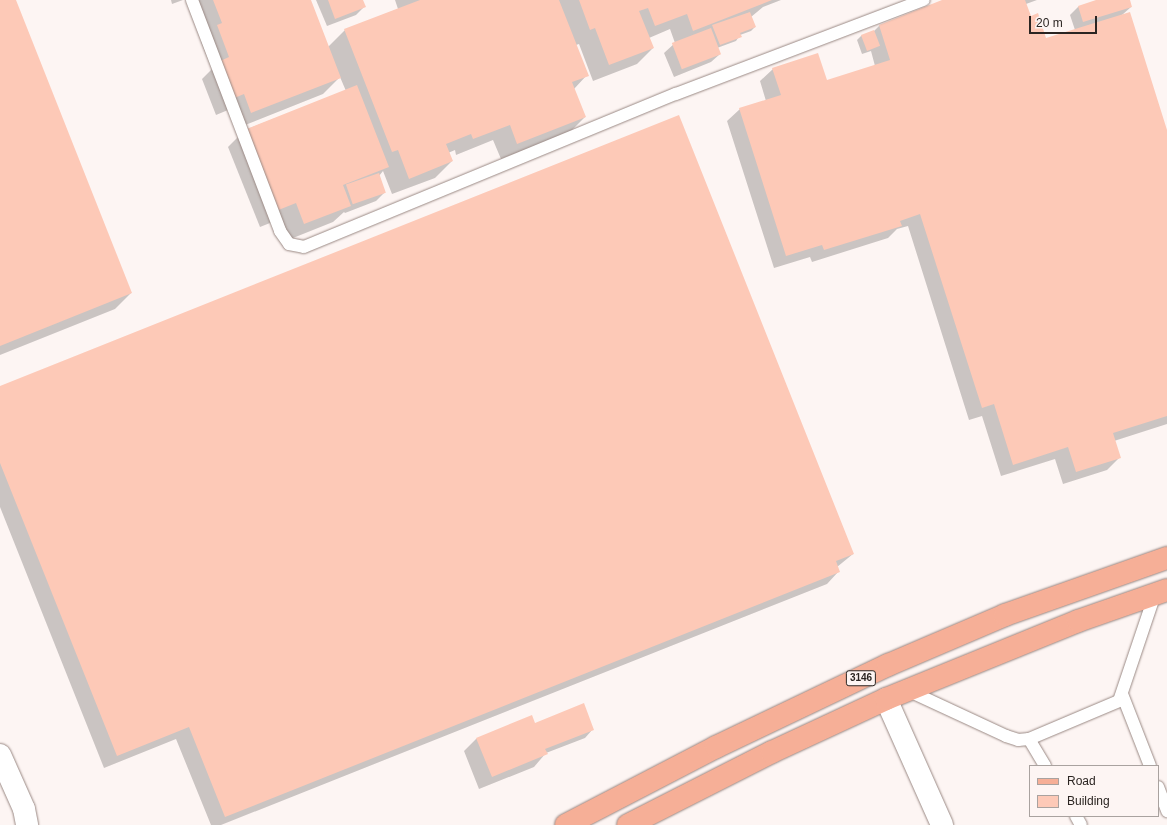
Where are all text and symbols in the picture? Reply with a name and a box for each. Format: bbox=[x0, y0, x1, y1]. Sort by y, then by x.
scale bar bbox=[1031, 8, 1099, 34]
text: 20 m bbox=[1036, 16, 1063, 30]
road number: 3146 bbox=[845, 670, 877, 686]
legend bbox=[1029, 765, 1159, 817]
text: Road bbox=[1067, 774, 1096, 788]
text: Building bbox=[1067, 794, 1110, 808]

